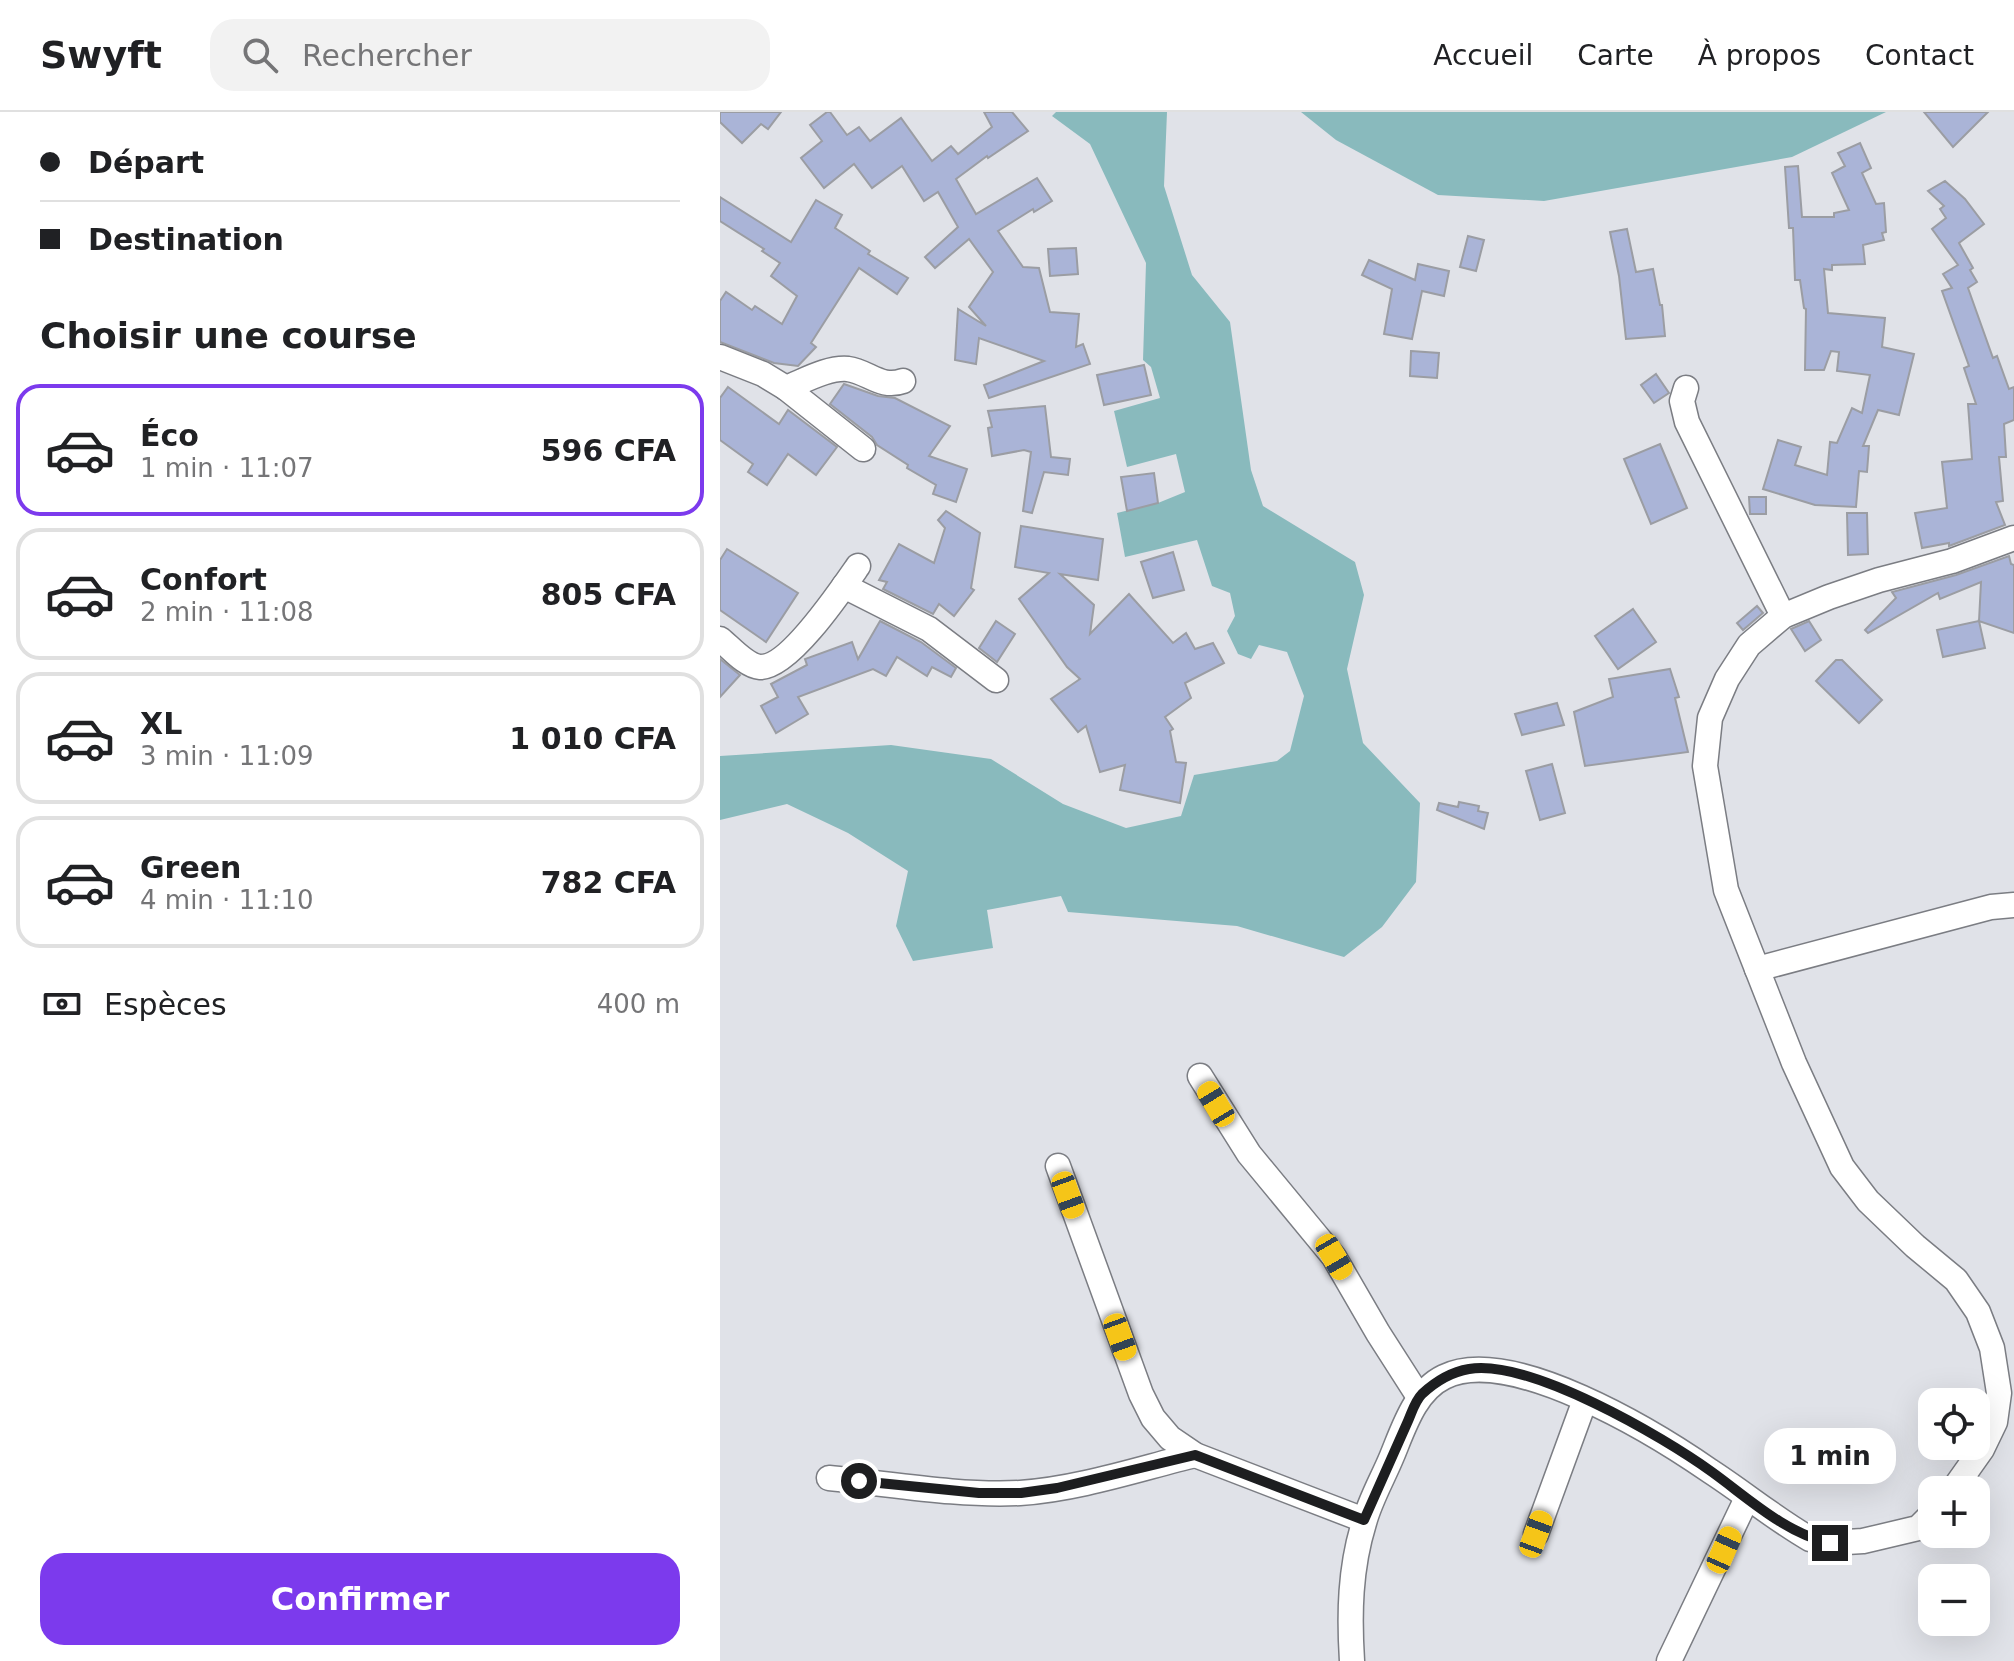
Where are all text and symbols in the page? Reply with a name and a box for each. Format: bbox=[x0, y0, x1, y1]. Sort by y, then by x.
search box bbox=[210, 19, 770, 91]
text: Swyft bbox=[40, 33, 162, 77]
icon: search bbox=[238, 33, 282, 77]
text: Rechercher bbox=[302, 38, 472, 73]
text: Accueil bbox=[1433, 39, 1533, 72]
text: Carte bbox=[1577, 39, 1654, 72]
text: À propos bbox=[1698, 39, 1821, 72]
text: Contact bbox=[1865, 39, 1974, 72]
text: Départ bbox=[88, 145, 204, 180]
text: Destination bbox=[88, 222, 284, 257]
text: Choisir une course bbox=[40, 315, 417, 356]
icon: car bbox=[44, 414, 116, 486]
text: Éco bbox=[140, 418, 199, 453]
text: 596 CFA bbox=[541, 433, 676, 468]
text: 1 min · 11:07 bbox=[140, 453, 314, 483]
icon: car bbox=[44, 558, 116, 630]
text: Confort bbox=[140, 562, 267, 597]
text: 805 CFA bbox=[541, 577, 676, 612]
text: 2 min · 11:08 bbox=[140, 597, 314, 627]
icon: car bbox=[44, 702, 116, 774]
text: XL bbox=[140, 706, 182, 741]
text: 1 010 CFA bbox=[509, 721, 676, 756]
text: 3 min · 11:09 bbox=[140, 741, 314, 771]
icon: car bbox=[44, 846, 116, 918]
text: Green bbox=[140, 850, 241, 885]
text: 782 CFA bbox=[541, 865, 676, 900]
text: 4 min · 11:10 bbox=[140, 885, 314, 915]
icon: cash bbox=[40, 982, 84, 1026]
text: Espèces bbox=[104, 987, 227, 1022]
text: 400 m bbox=[597, 989, 680, 1019]
car bbox=[1193, 1077, 1239, 1131]
car bbox=[1049, 1168, 1087, 1222]
car bbox=[1312, 1230, 1356, 1284]
car bbox=[1101, 1310, 1139, 1364]
map controls bbox=[1918, 1388, 1990, 1636]
button: locate bbox=[1918, 1388, 1990, 1460]
callout: 1 min bbox=[1764, 1427, 1896, 1483]
text: 1 min bbox=[1789, 1441, 1871, 1471]
route start bbox=[841, 1463, 877, 1499]
button: + bbox=[1918, 1476, 1990, 1548]
car bbox=[1517, 1507, 1555, 1561]
car bbox=[1703, 1523, 1745, 1577]
route end bbox=[1812, 1525, 1848, 1561]
button: Confirmer bbox=[40, 1553, 680, 1645]
button: − bbox=[1918, 1564, 1990, 1636]

